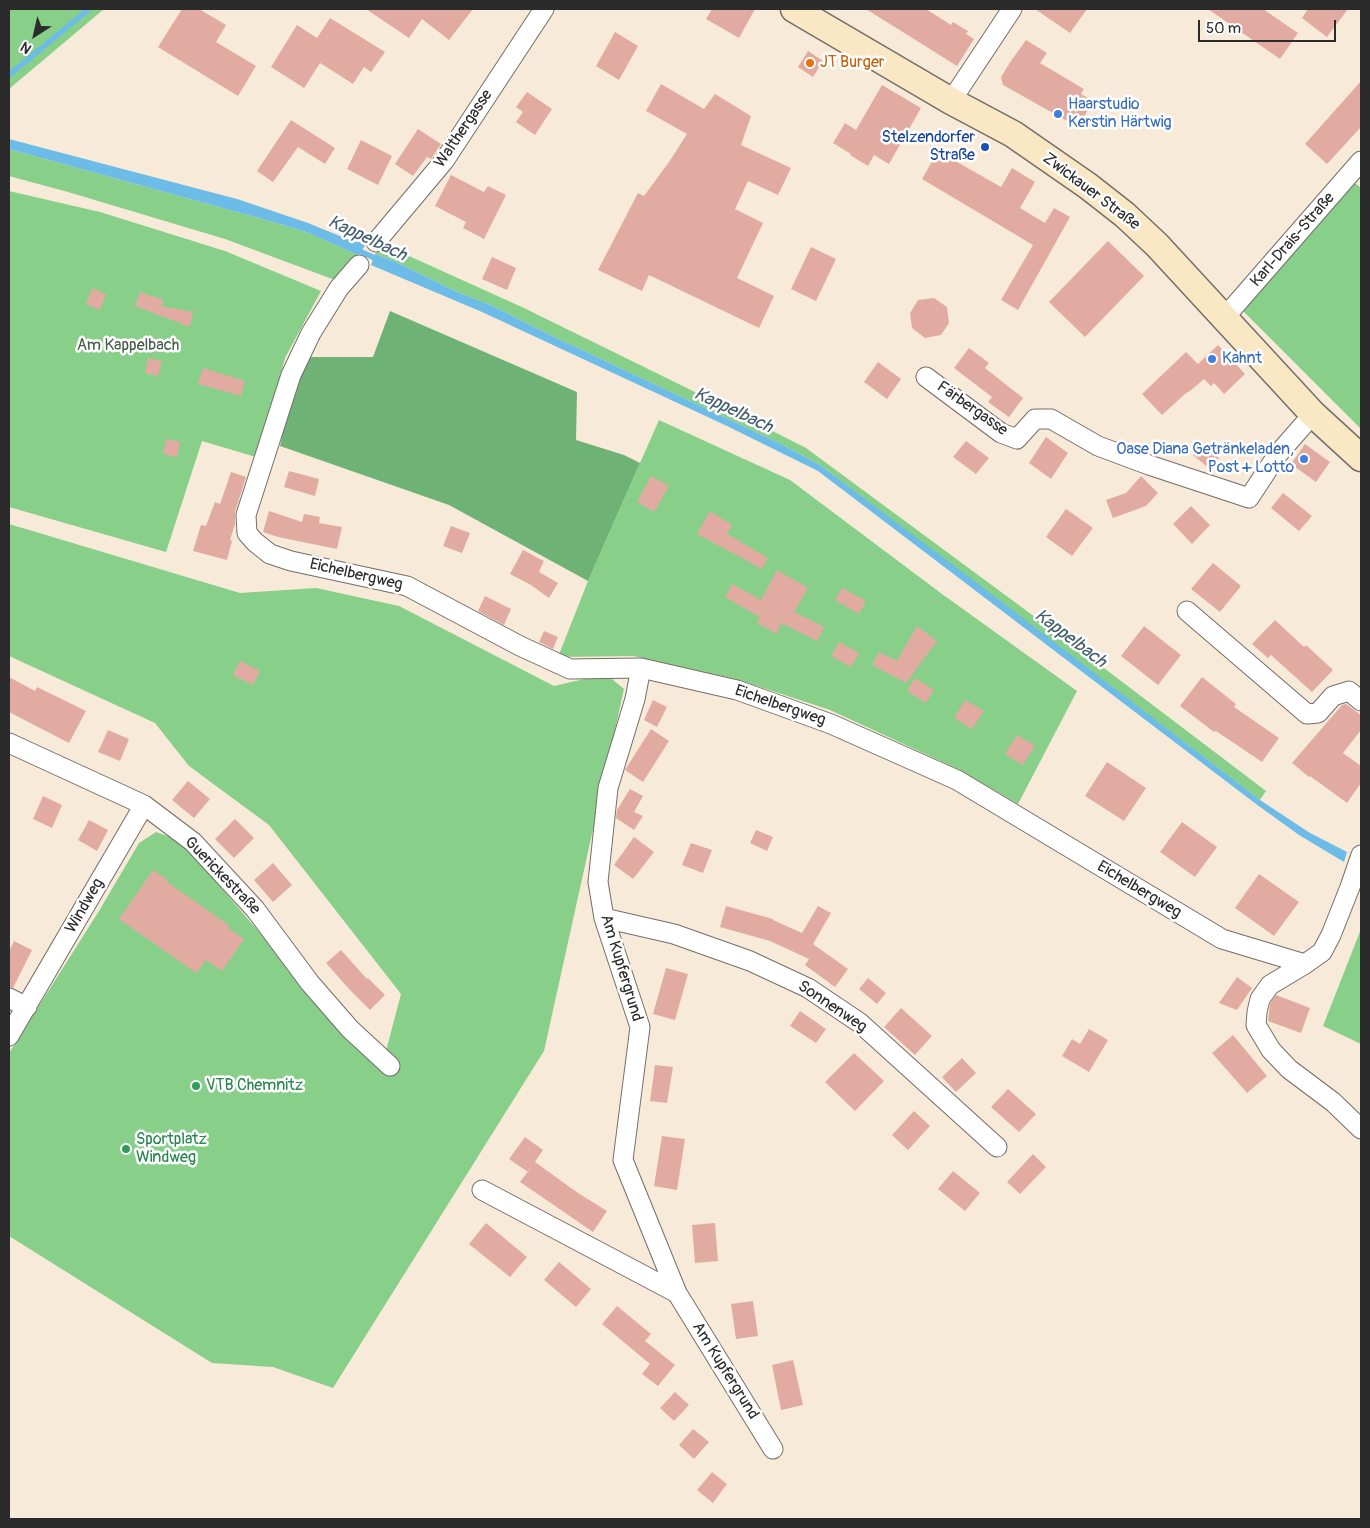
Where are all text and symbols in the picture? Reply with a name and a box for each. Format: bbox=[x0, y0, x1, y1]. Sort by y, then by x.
north arrow bbox=[10, 10, 60, 60]
scale bar bbox=[1200, 10, 1338, 42]
text: 50 m bbox=[1206, 19, 1241, 38]
text: N bbox=[17, 38, 35, 57]
place label: JT Burger bbox=[820, 53, 884, 73]
marker: JT Burger bbox=[804, 57, 816, 69]
street label: Walthergasse bbox=[431, 86, 497, 172]
place label: Haarstudio Kerstin Härtwig bbox=[1068, 95, 1172, 133]
marker: Haarstudio Kerstin Härtwig bbox=[1052, 108, 1064, 120]
place label: Stelzendorfer Straße bbox=[882, 128, 975, 166]
marker: Stelzendorfer Straße bbox=[979, 141, 991, 153]
street label: Zwickauer Straße bbox=[1039, 149, 1143, 235]
street label: Karl-Drais-Straße bbox=[1247, 189, 1339, 291]
water label: Kappelbach bbox=[324, 211, 410, 267]
park label: Am Kappelbach bbox=[77, 336, 179, 356]
place label: Kahnt bbox=[1222, 349, 1262, 369]
marker: Kahnt bbox=[1206, 353, 1218, 365]
street label: Färbergasse bbox=[933, 378, 1011, 440]
water label: Kappelbach bbox=[690, 383, 776, 439]
place label: Oase Diana Getränkeladen, Post + Lotto bbox=[1116, 440, 1294, 478]
marker: Oase Diana Getränkeladen, Post + Lotto bbox=[1298, 453, 1310, 465]
street label: Eichelbergweg bbox=[308, 555, 404, 595]
water label: Kappelbach bbox=[1030, 605, 1110, 673]
street label: Eichelbergweg bbox=[732, 682, 828, 730]
street label: Guerickestraße bbox=[180, 833, 264, 919]
street label: Eichelbergweg bbox=[1093, 857, 1185, 923]
street label: Windweg bbox=[62, 875, 108, 937]
street label: Am Kupfergrund bbox=[596, 912, 646, 1024]
street label: Sonnenweg bbox=[794, 977, 870, 1037]
place label: VTB Chemnitz bbox=[206, 1076, 303, 1096]
marker: VTB Chemnitz bbox=[190, 1080, 202, 1092]
place label: Sportplatz Windweg bbox=[136, 1130, 207, 1168]
marker: Sportplatz Windweg bbox=[120, 1143, 132, 1155]
street label: Am Kupfergrund bbox=[687, 1319, 763, 1423]

